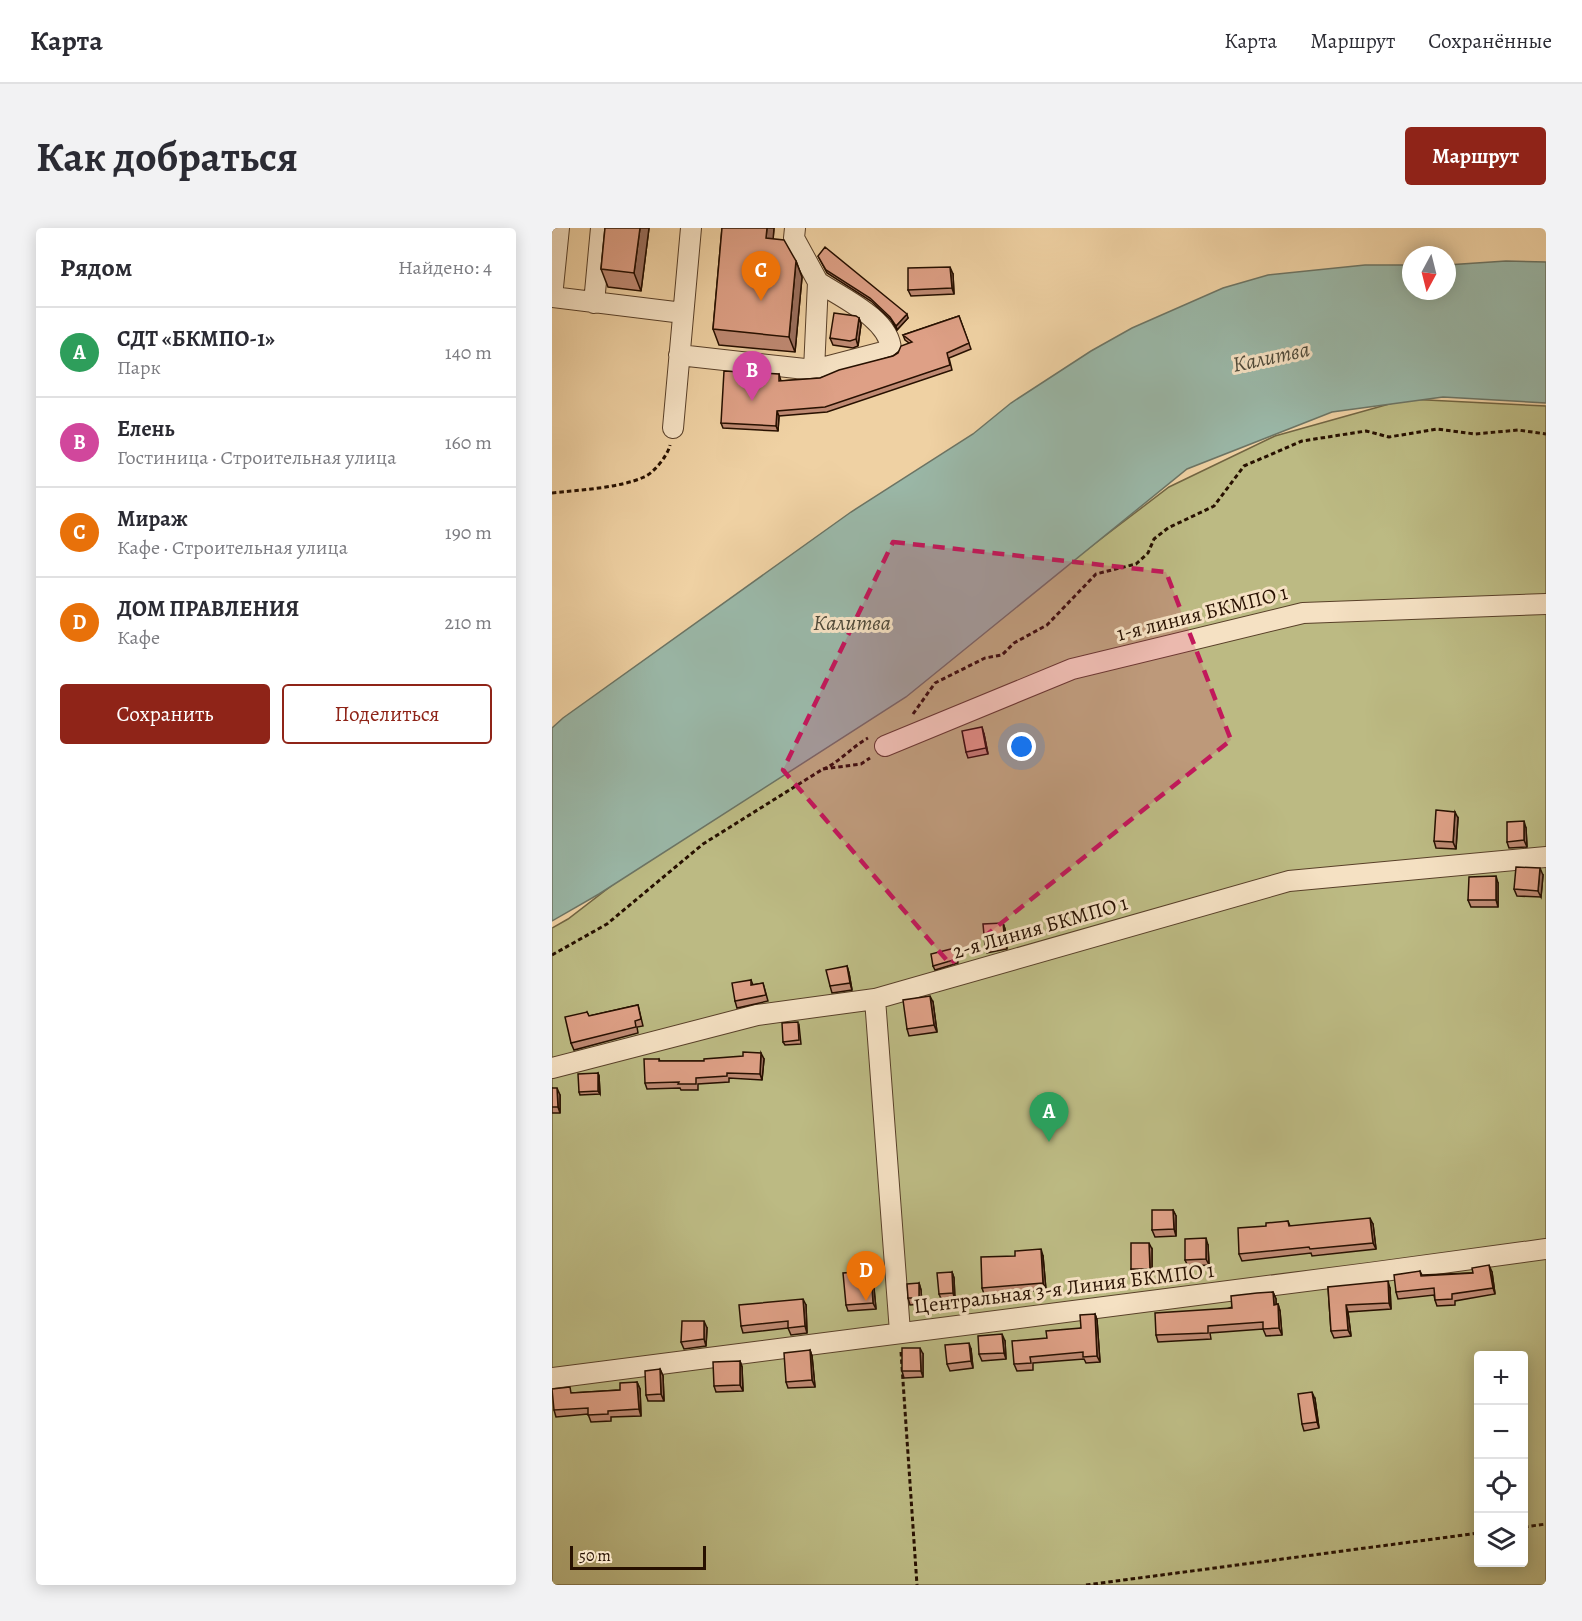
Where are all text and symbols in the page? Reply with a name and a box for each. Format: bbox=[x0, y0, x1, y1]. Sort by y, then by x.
text: Карта bbox=[30, 22, 103, 60]
text: Карта bbox=[1224, 27, 1277, 55]
text: Маршрут bbox=[1310, 27, 1395, 55]
text: Сохранённые bbox=[1428, 27, 1552, 55]
button: Маршрут bbox=[1405, 127, 1546, 185]
text: Как добраться bbox=[36, 128, 298, 185]
north arrow bbox=[1402, 246, 1456, 300]
text: Рядом bbox=[60, 250, 132, 285]
pin: C bbox=[742, 251, 780, 301]
text: Найдено: 4 bbox=[398, 254, 492, 281]
text: СДТ «БКМПО-1» bbox=[117, 324, 275, 354]
water label: Калитва bbox=[1230, 334, 1312, 380]
text: A bbox=[73, 339, 86, 366]
text: 140 m bbox=[445, 339, 492, 366]
pin: B bbox=[732, 352, 772, 401]
text: Парк bbox=[117, 354, 161, 381]
text: Елень bbox=[117, 414, 175, 444]
text: B bbox=[73, 429, 86, 456]
text: 160 m bbox=[445, 429, 492, 456]
text: Гостиница · Строительная улица bbox=[117, 444, 396, 471]
text: Мираж bbox=[117, 504, 188, 534]
text: C bbox=[73, 519, 86, 546]
text: 190 m bbox=[445, 519, 492, 546]
text: Кафе · Строительная улица bbox=[117, 534, 348, 561]
street label: 1-я линия БКМПО 1 bbox=[1114, 578, 1290, 648]
text: ДОМ ПРАВЛЕНИЯ bbox=[117, 594, 299, 624]
water label: Калитва bbox=[813, 608, 891, 638]
text: D bbox=[73, 609, 86, 636]
text: 210 m bbox=[444, 609, 492, 636]
text: Кафе bbox=[117, 624, 160, 651]
button: Сохранить bbox=[60, 684, 270, 744]
button: Поделиться bbox=[282, 684, 492, 744]
your location bbox=[1007, 732, 1036, 761]
street label: 2-я Линия БКМПО 1 bbox=[949, 889, 1131, 965]
pin: A bbox=[1030, 1092, 1068, 1142]
pin: D bbox=[846, 1252, 886, 1301]
street label: Центральная 3-я Линия БКМПО 1 bbox=[912, 1256, 1216, 1320]
map controls bbox=[1474, 1351, 1528, 1567]
button: + bbox=[1474, 1351, 1528, 1405]
button: − bbox=[1474, 1405, 1528, 1459]
button: locate bbox=[1474, 1459, 1528, 1513]
button: layers bbox=[1474, 1513, 1528, 1567]
scale bar bbox=[570, 1543, 706, 1570]
text: 50 m bbox=[579, 1545, 611, 1567]

